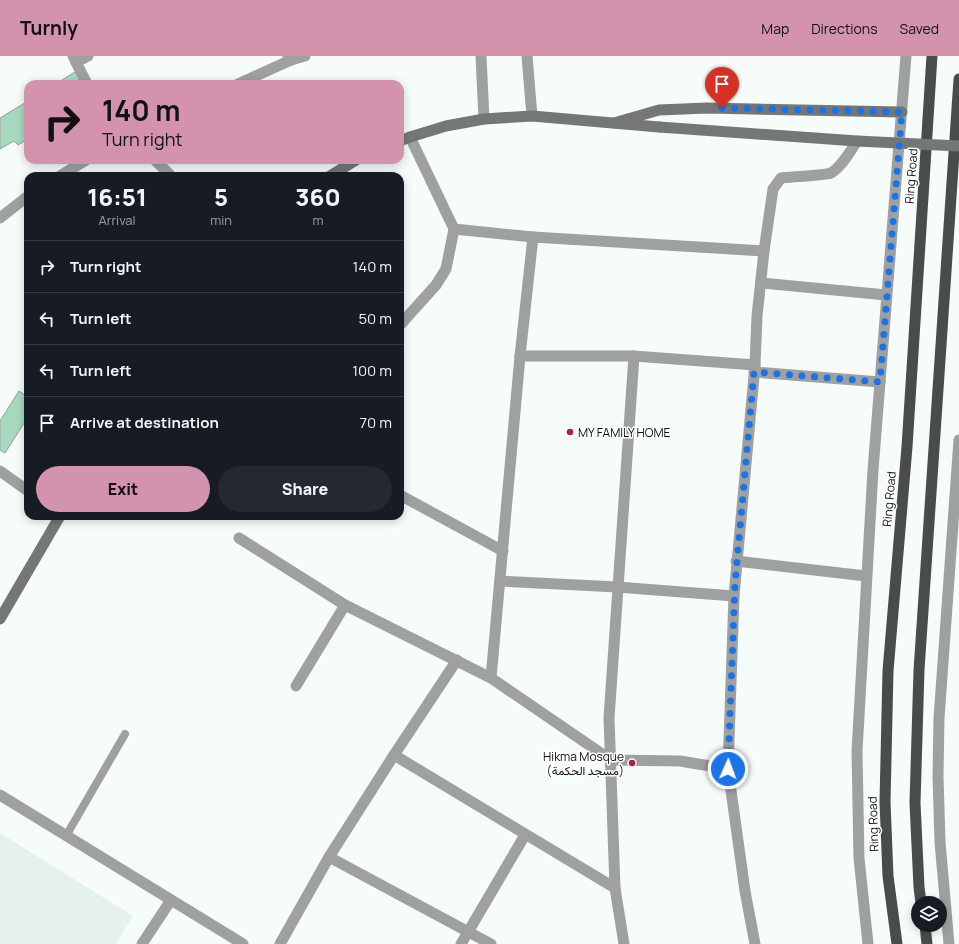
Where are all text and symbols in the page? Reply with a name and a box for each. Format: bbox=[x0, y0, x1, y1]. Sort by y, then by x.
text: Turnly bbox=[20, 15, 78, 41]
text: Map bbox=[761, 19, 789, 38]
text: Directions bbox=[811, 19, 878, 38]
text: Saved bbox=[900, 19, 939, 38]
pin bbox=[705, 67, 739, 108]
icon: arrive bbox=[711, 73, 733, 95]
text: 140 m bbox=[102, 91, 181, 129]
icon: right bbox=[36, 96, 88, 148]
text: Turn right bbox=[102, 127, 183, 151]
street label: Ring Road bbox=[901, 148, 921, 204]
text: 16:51 bbox=[87, 180, 147, 213]
text: 5 bbox=[214, 180, 228, 213]
text: 360 bbox=[295, 180, 341, 213]
text: Arrival bbox=[99, 211, 136, 229]
text: min bbox=[210, 211, 232, 229]
text: m bbox=[312, 211, 323, 229]
icon: right bbox=[36, 256, 58, 278]
text: Turn right bbox=[70, 256, 141, 277]
text: 140 m bbox=[352, 256, 392, 277]
icon: left bbox=[36, 308, 58, 330]
text: Turn left bbox=[70, 308, 132, 329]
text: 50 m bbox=[358, 308, 392, 329]
icon: left bbox=[36, 360, 58, 382]
text: Turn left bbox=[70, 360, 132, 381]
text: 100 m bbox=[352, 360, 392, 381]
icon: arrive bbox=[36, 412, 58, 434]
text: Arrive at destination bbox=[70, 412, 219, 433]
text: 70 m bbox=[360, 412, 392, 433]
place label: MY FAMILY HOME bbox=[578, 424, 671, 441]
marker: MY FAMILY HOME bbox=[565, 427, 575, 437]
button: Exit bbox=[36, 466, 210, 512]
button: Share bbox=[218, 466, 392, 512]
street label: Ring Road bbox=[878, 471, 900, 527]
place label: Hikma Mosque (مسجد الحكمة) bbox=[543, 748, 624, 779]
position arrow bbox=[707, 748, 749, 790]
marker: Hikma Mosque (مسجد الحكمة) bbox=[627, 758, 637, 768]
street label: Ring Road bbox=[864, 796, 882, 852]
map controls bbox=[911, 896, 947, 932]
button: layers bbox=[911, 896, 947, 932]

